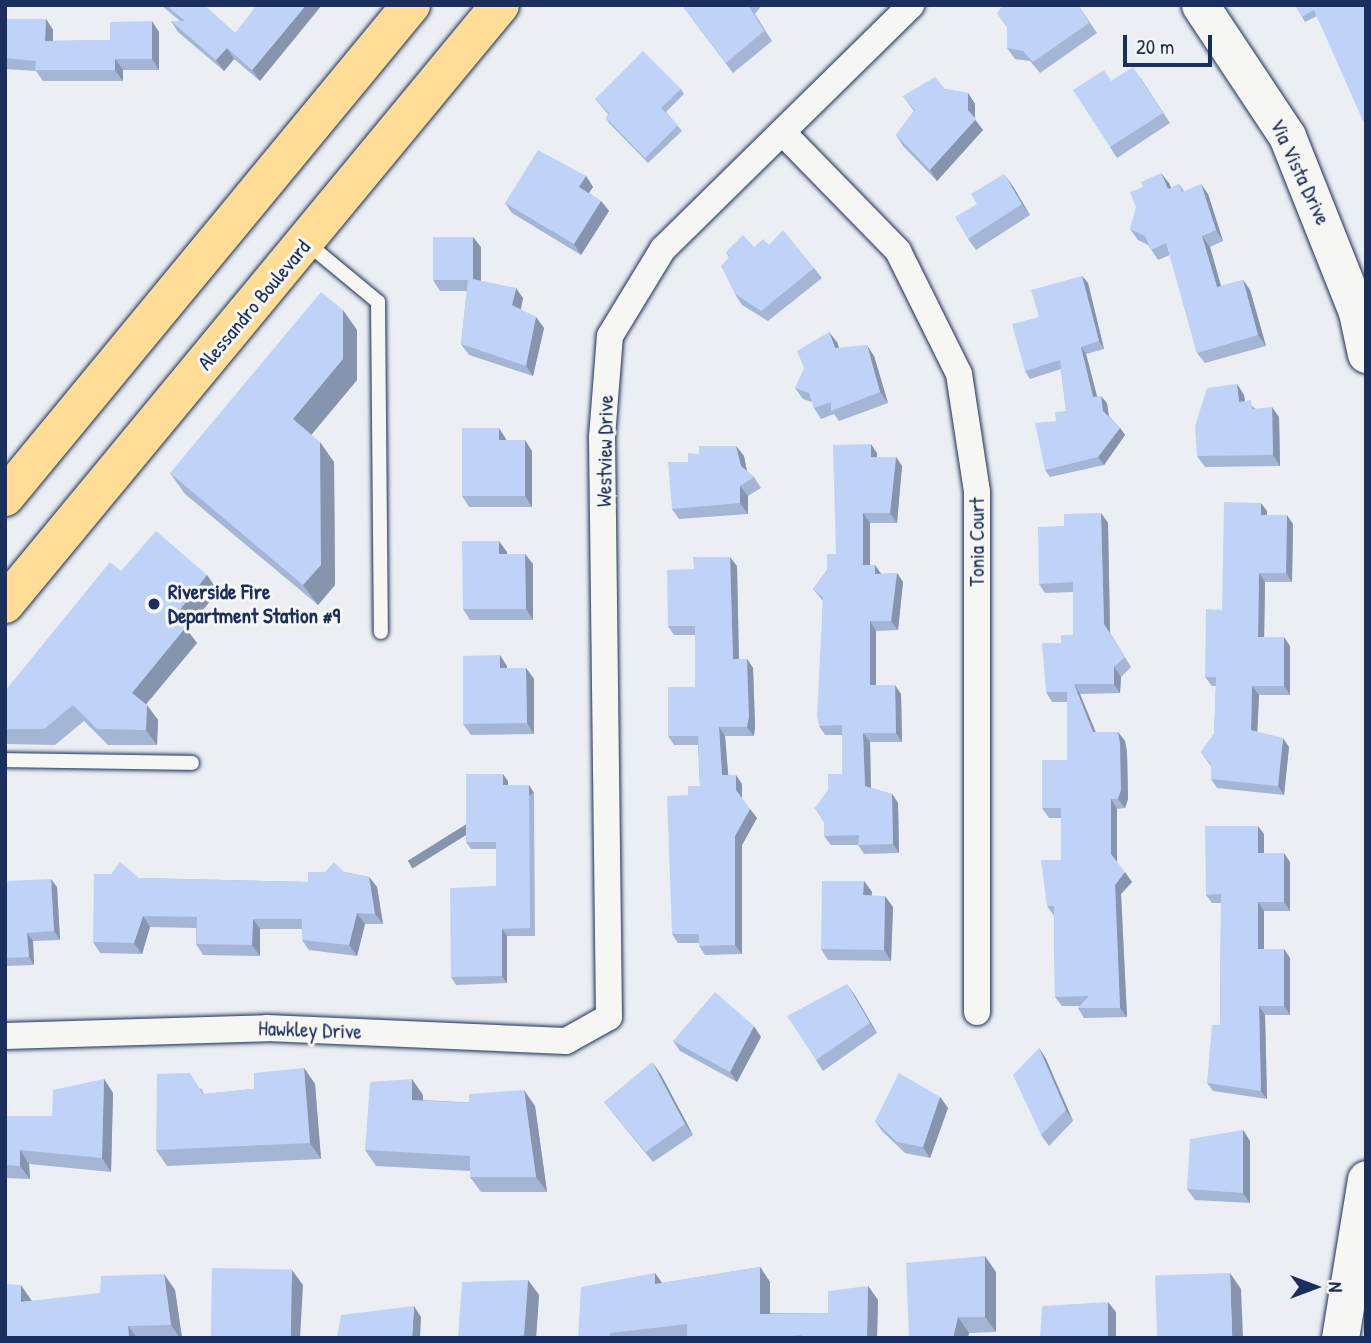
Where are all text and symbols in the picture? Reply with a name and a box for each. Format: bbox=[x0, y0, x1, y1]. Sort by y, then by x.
scale bar bbox=[1126, 21, 1215, 65]
text: 20 m bbox=[1136, 32, 1174, 61]
street label: Via Vista Drive bbox=[1264, 115, 1336, 229]
street label: Alessandro Boulevard bbox=[192, 235, 316, 375]
street label: Westview Drive bbox=[591, 395, 619, 507]
street label: Tonia Court bbox=[964, 497, 990, 587]
place label: Riverside Fire Department Station #9 bbox=[168, 579, 340, 629]
marker: Riverside Fire Department Station #9 bbox=[146, 596, 162, 612]
street label: Hawkley Drive bbox=[258, 1016, 362, 1044]
north arrow bbox=[1280, 1252, 1350, 1322]
text: N bbox=[1323, 1282, 1349, 1292]

